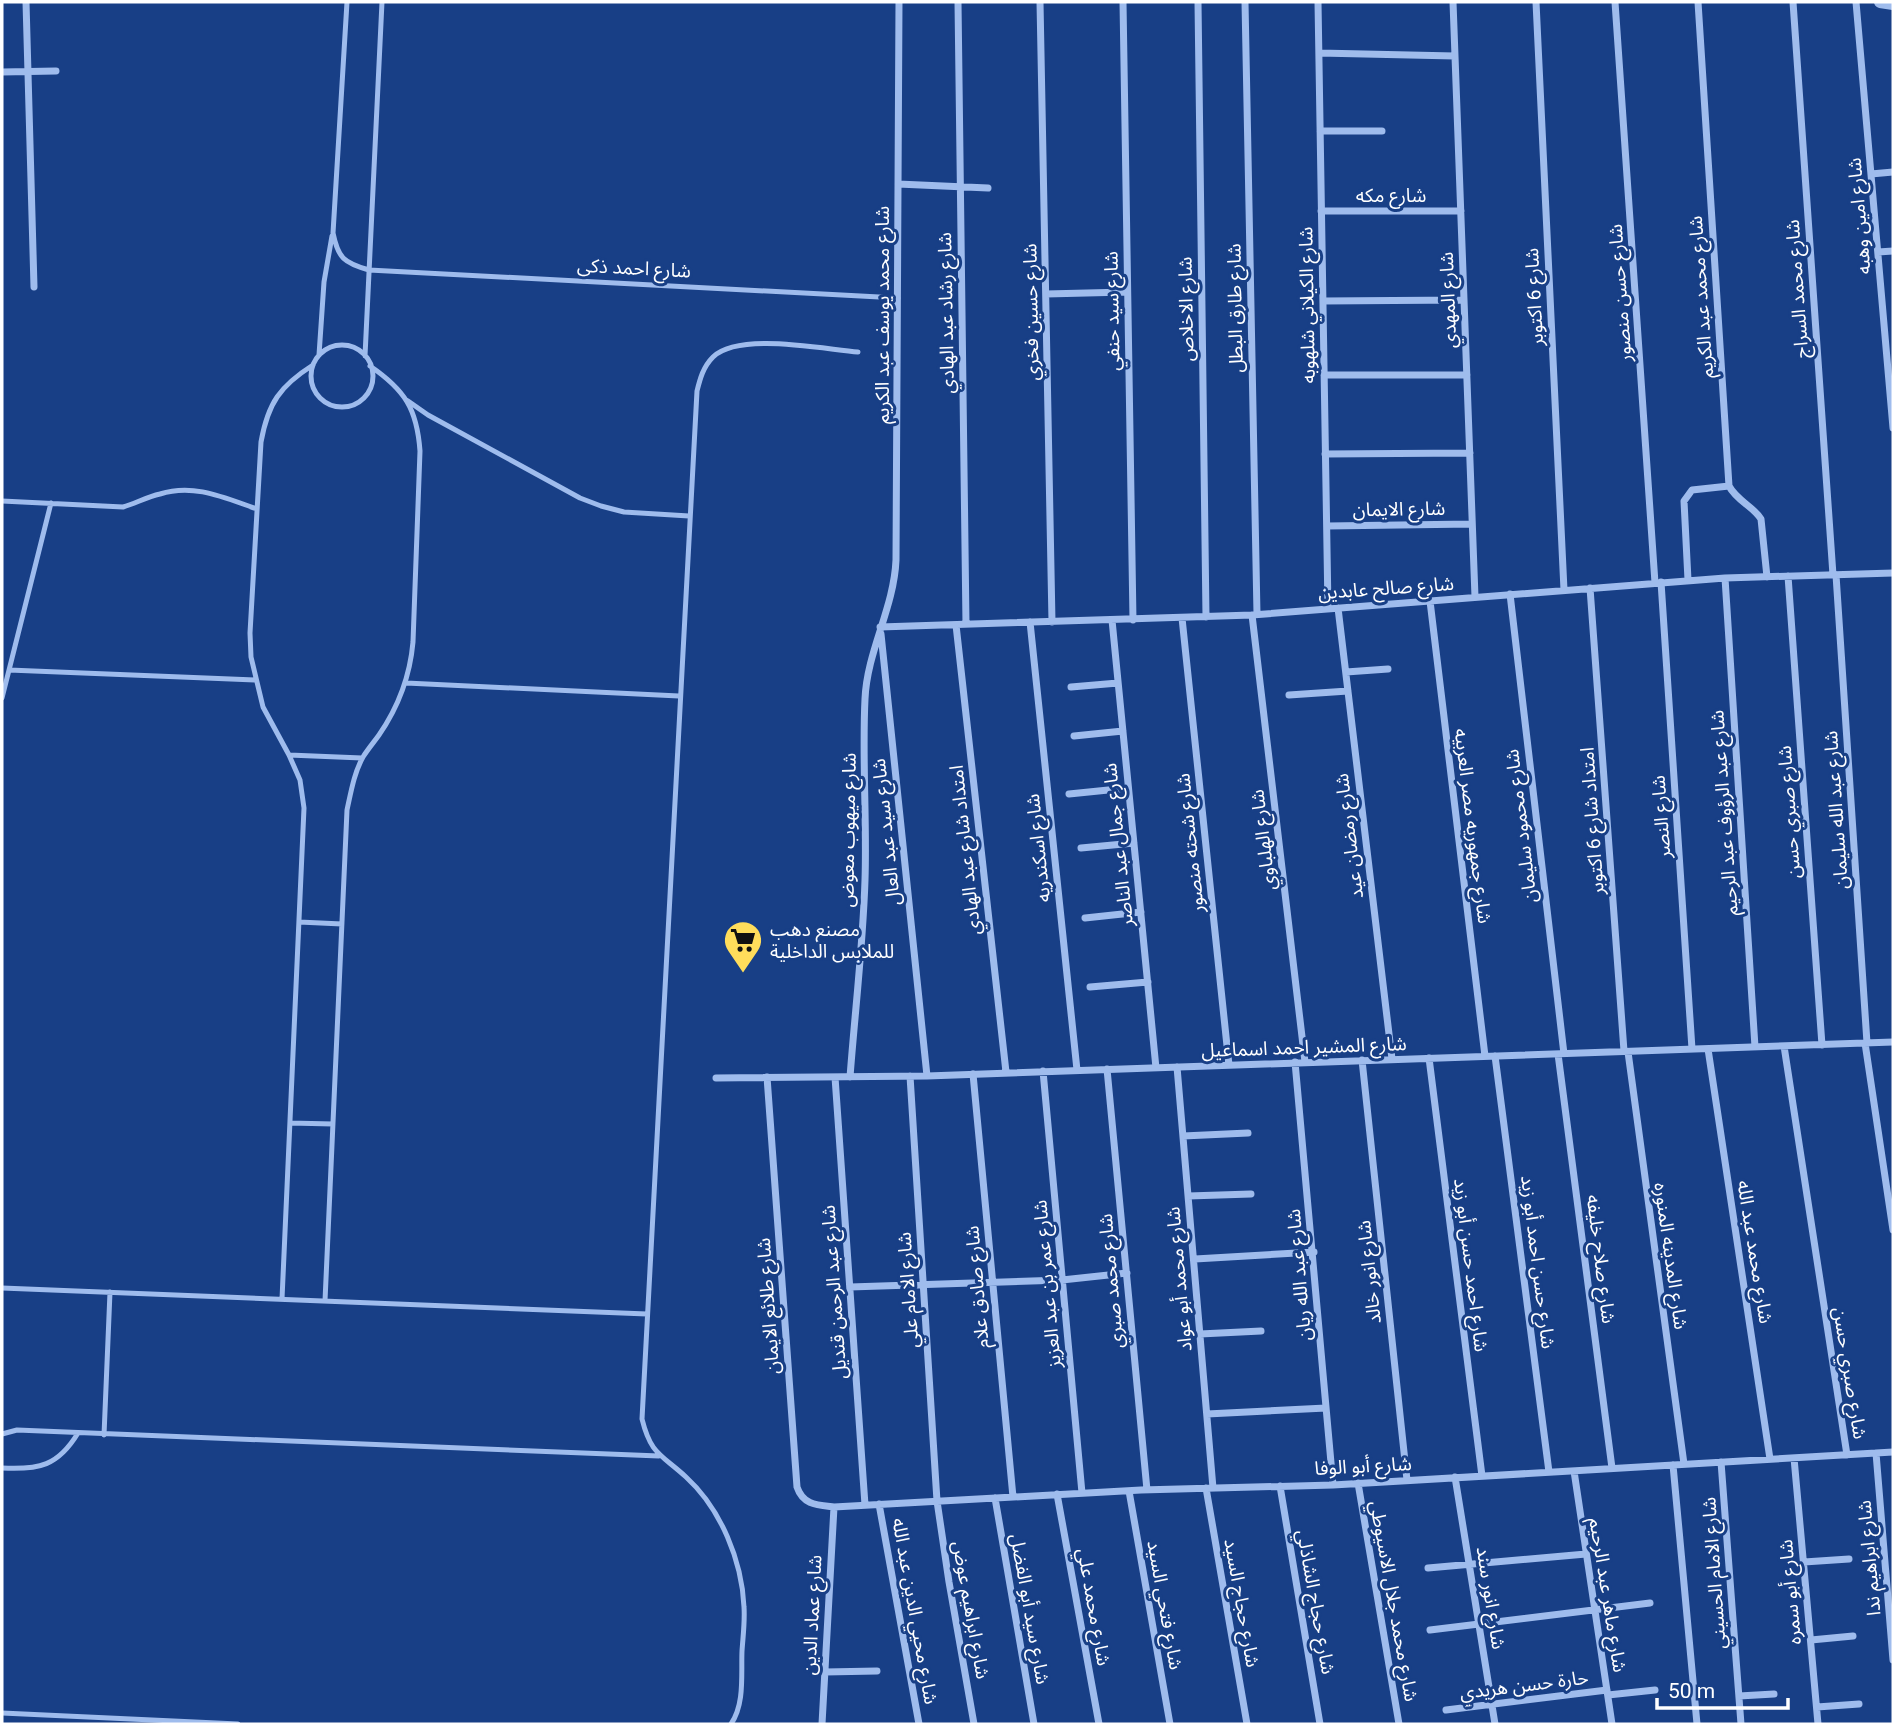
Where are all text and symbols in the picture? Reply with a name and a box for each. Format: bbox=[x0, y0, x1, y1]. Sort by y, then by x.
street label: شارع امين وهبه bbox=[1842, 157, 1878, 275]
street label: شارع مكه bbox=[1356, 184, 1426, 209]
street label: شارع محمد يوسف عبد الكريم bbox=[871, 206, 897, 424]
street label: شارع محمد عبد الكريم bbox=[1684, 215, 1721, 379]
street label: شارع محمد السراج bbox=[1781, 219, 1815, 359]
street label: شارع حسن منصور bbox=[1604, 223, 1638, 364]
street label: شارع الكيلاني شلهوبه bbox=[1294, 226, 1323, 384]
street label: شارع رشاد عبد الهادي bbox=[933, 232, 962, 394]
street label: شارع حسين فخري bbox=[1018, 243, 1047, 381]
street label: شارع طارق البطل bbox=[1222, 243, 1250, 373]
street label: شارع 6 اكتوبر bbox=[1520, 247, 1550, 348]
street label: شارع سيد حنفي bbox=[1099, 251, 1128, 371]
street label: شارع المهدي bbox=[1435, 251, 1465, 349]
street label: شارع احمد ذكى bbox=[576, 254, 692, 284]
street label: شارع الاخلاص bbox=[1174, 256, 1200, 362]
street label: شارع الايمان bbox=[1353, 497, 1445, 523]
street label: شارع صالح عابدين bbox=[1317, 572, 1455, 607]
street label: شارع عبد الرؤوف عبد الرحيم bbox=[1705, 709, 1746, 917]
street label: شارع جمهوريه مصر العربيه bbox=[1448, 727, 1496, 925]
street label: شارع عبد الله سليمان bbox=[1819, 730, 1855, 890]
street label: شارع صبري حسن bbox=[1773, 744, 1809, 879]
street label: امتداد شارع 6 اكتوبر bbox=[1575, 746, 1611, 897]
street label: شارع محمود سليمان bbox=[1500, 748, 1544, 904]
street label: شارع ميهوب معوض bbox=[835, 752, 863, 908]
street label: شارع سيد عبد العال bbox=[867, 757, 907, 907]
street label: شارع جمال عبد الناصر bbox=[1098, 762, 1140, 929]
street label: امتداد شارع عبد الهادي bbox=[945, 764, 989, 936]
street label: شارع شحته منصور bbox=[1171, 772, 1211, 915]
street label: شارع رمضان عيد bbox=[1330, 772, 1370, 900]
street label: شارع النصر bbox=[1647, 775, 1677, 860]
street label: شارع الهلباوي bbox=[1245, 788, 1284, 892]
street label: شارع اسكندريه bbox=[1021, 793, 1057, 903]
place label: مصنع دهب للملابس الداخلية bbox=[770, 918, 894, 963]
supermarket icon: مصنع دهب للملابس الداخلية bbox=[722, 919, 764, 974]
street label: شارع المشير احمد اسماعيل bbox=[1201, 1032, 1407, 1064]
street label: شارع حسن احمد أبو زيد bbox=[1514, 1174, 1560, 1350]
street label: شارع احمد حسن أبو زيد bbox=[1447, 1177, 1493, 1353]
street label: شارع محمد عبد الله bbox=[1730, 1179, 1778, 1326]
street label: شارع المدينه المنوره bbox=[1647, 1181, 1693, 1331]
street label: شارع صلاح خليفه bbox=[1580, 1193, 1620, 1325]
street label: شارع عمر بن عبد العزيز bbox=[1028, 1199, 1068, 1370]
street label: شارع عبد الرحمن قنديل bbox=[816, 1204, 854, 1380]
street label: شارع محمد أبو عواد bbox=[1161, 1206, 1199, 1352]
street label: شارع عبد الله ريان bbox=[1282, 1208, 1318, 1342]
street label: شارع محمد صبري bbox=[1094, 1212, 1132, 1349]
street label: شارع انور خالد bbox=[1352, 1219, 1388, 1325]
street label: شارع صادق علام bbox=[960, 1224, 997, 1349]
street label: شارع الامام علي bbox=[892, 1231, 927, 1349]
street label: شارع طلائع الايمان bbox=[752, 1237, 787, 1375]
street label: شارع صبري حسن bbox=[1825, 1305, 1872, 1441]
street label: شارع أبو الوفا bbox=[1314, 1452, 1412, 1482]
street label: شارع الامام الحسيني bbox=[1697, 1496, 1734, 1650]
street label: شارع محمد جلال الاسيوطي bbox=[1362, 1499, 1423, 1704]
street label: شارع ابراهيم ندا bbox=[1852, 1499, 1889, 1617]
street label: شارع محيي الدين عبد الله bbox=[884, 1516, 943, 1707]
street label: شارع ماهر عبد الرحيم bbox=[1581, 1516, 1632, 1675]
street label: شارع حجاج الشاذلي bbox=[1289, 1528, 1340, 1677]
street label: شارع سيد أبو الفضل bbox=[1003, 1532, 1055, 1686]
street label: شارع حجاج السيد bbox=[1217, 1537, 1265, 1669]
street label: شارع أبو سمره bbox=[1774, 1538, 1808, 1645]
street label: شارع ابراهيم عوض bbox=[945, 1539, 994, 1681]
street label: شارع فتحي السيد bbox=[1139, 1539, 1188, 1672]
street label: شارع انور سند bbox=[1470, 1545, 1510, 1651]
street label: شارع محمد علي bbox=[1069, 1546, 1116, 1668]
street label: شارع عماد الدين bbox=[797, 1554, 829, 1676]
street label: حارة حسن هريدي bbox=[1458, 1666, 1590, 1708]
scale bar bbox=[1657, 1666, 1788, 1710]
text: 50 m bbox=[1668, 1679, 1715, 1703]

